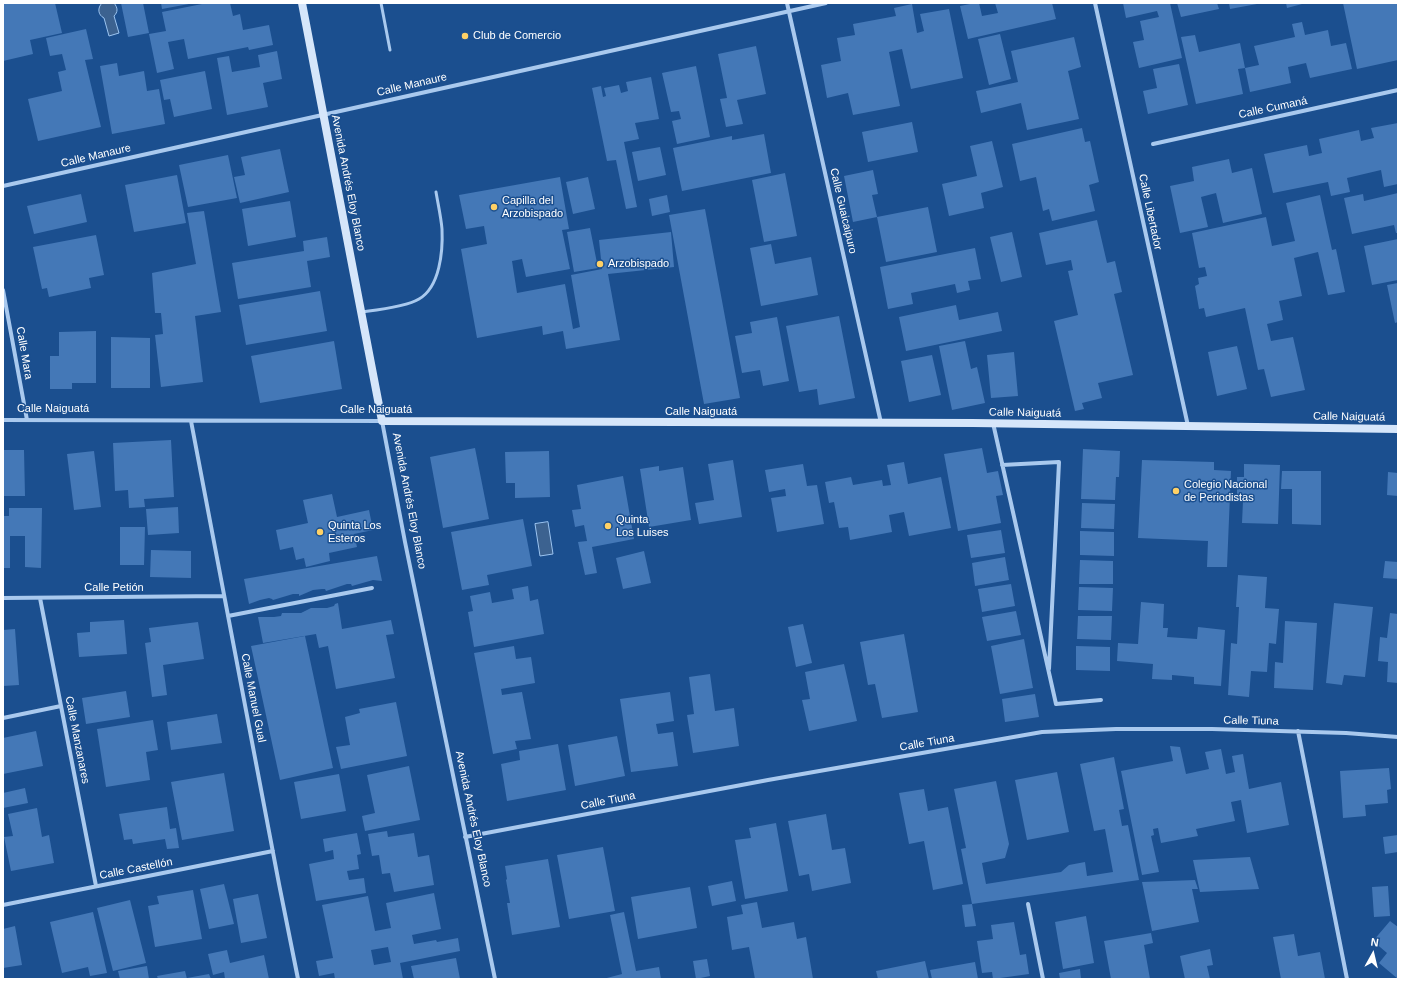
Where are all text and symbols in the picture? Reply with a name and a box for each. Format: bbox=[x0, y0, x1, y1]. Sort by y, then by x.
place label: Club de Comercio bbox=[473, 29, 561, 43]
marker: Club de Comercio bbox=[460, 31, 470, 41]
street label: Calle Manaure bbox=[376, 71, 448, 99]
street label: Calle Cumaná bbox=[1238, 94, 1308, 122]
street label: Avenida Andrés Eloy Blanco bbox=[328, 114, 368, 252]
street label: Calle Manaure bbox=[60, 142, 132, 170]
street label: Calle Guaicaipuro bbox=[827, 167, 859, 255]
street label: Calle Libertador bbox=[1135, 173, 1165, 251]
place label: Capilla del Arzobispado bbox=[502, 194, 563, 220]
marker: Capilla del Arzobispado bbox=[489, 202, 499, 212]
place label: Arzobispado bbox=[608, 257, 669, 271]
marker: Arzobispado bbox=[595, 259, 605, 269]
street label: Calle Mara bbox=[13, 326, 35, 380]
street label: Calle Naiguatá bbox=[17, 402, 89, 416]
street label: Calle Naiguatá bbox=[340, 403, 412, 417]
street label: Calle Naiguatá bbox=[665, 405, 737, 419]
street label: Calle Naiguatá bbox=[989, 406, 1061, 420]
street label: Calle Naiguatá bbox=[1313, 410, 1385, 424]
street label: Avenida Andrés Eloy Blanco bbox=[389, 432, 429, 570]
place label: Colegio Nacional de Periodistas bbox=[1184, 478, 1267, 504]
marker: Colegio Nacional de Periodistas bbox=[1171, 486, 1181, 496]
place label: Quinta Los Luises bbox=[616, 513, 669, 539]
place label: Quinta Los Esteros bbox=[328, 519, 381, 545]
marker: Quinta Los Luises bbox=[603, 521, 613, 531]
marker: Quinta Los Esteros bbox=[315, 527, 325, 537]
street label: Calle Petión bbox=[84, 581, 144, 595]
street label: Calle Manuel Gual bbox=[238, 652, 268, 744]
street label: Calle Manzanares bbox=[62, 695, 92, 785]
street label: Calle Tiuna bbox=[1223, 714, 1279, 728]
street label: Calle Tiuna bbox=[899, 732, 955, 754]
street label: Avenida Andrés Eloy Blanco bbox=[452, 750, 494, 888]
street label: Calle Tiuna bbox=[580, 789, 636, 813]
street label: Calle Castellón bbox=[98, 855, 174, 883]
north arrow bbox=[1353, 934, 1393, 974]
text: N bbox=[1370, 936, 1379, 949]

